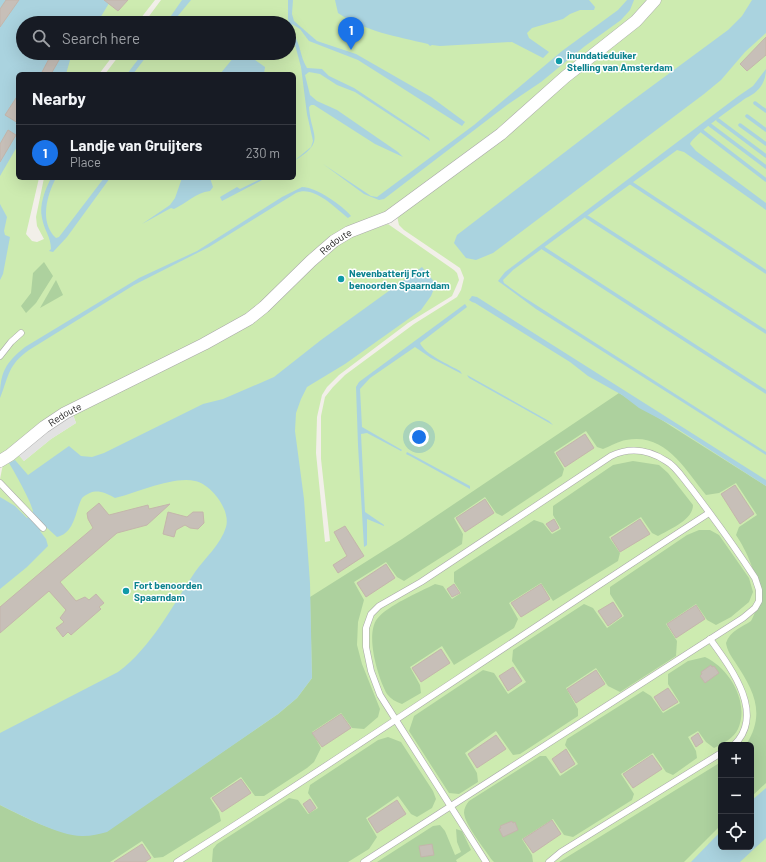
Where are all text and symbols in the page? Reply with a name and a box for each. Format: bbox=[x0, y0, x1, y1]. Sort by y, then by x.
search box bbox=[16, 16, 296, 60]
pin: 1 bbox=[338, 17, 364, 50]
icon: search bbox=[30, 27, 52, 49]
text: Search here bbox=[62, 29, 140, 47]
place label: inundatieduiker Stelling van Amsterdam bbox=[567, 49, 673, 73]
marker: inundatieduiker Stelling van Amsterdam bbox=[554, 56, 564, 66]
text: Nearby bbox=[32, 88, 86, 108]
text: Landje van Gruijters bbox=[70, 136, 202, 154]
text: 1 bbox=[43, 145, 47, 161]
text: 230 m bbox=[246, 145, 280, 161]
text: Place bbox=[70, 154, 101, 170]
street label: Redoute bbox=[317, 226, 354, 257]
place label: Nevenbatterij Fort benoorden Spaarndam bbox=[349, 267, 450, 291]
marker: Nevenbatterij Fort benoorden Spaarndam bbox=[336, 274, 346, 284]
street label: Redoute bbox=[46, 400, 83, 429]
your location bbox=[409, 427, 429, 447]
place label: Fort benoorden Spaarndam bbox=[134, 579, 202, 603]
marker: Fort benoorden Spaarndam bbox=[121, 586, 131, 596]
map controls bbox=[718, 742, 754, 850]
button: + bbox=[718, 742, 754, 778]
button: − bbox=[718, 778, 754, 814]
button: locate bbox=[718, 814, 754, 850]

